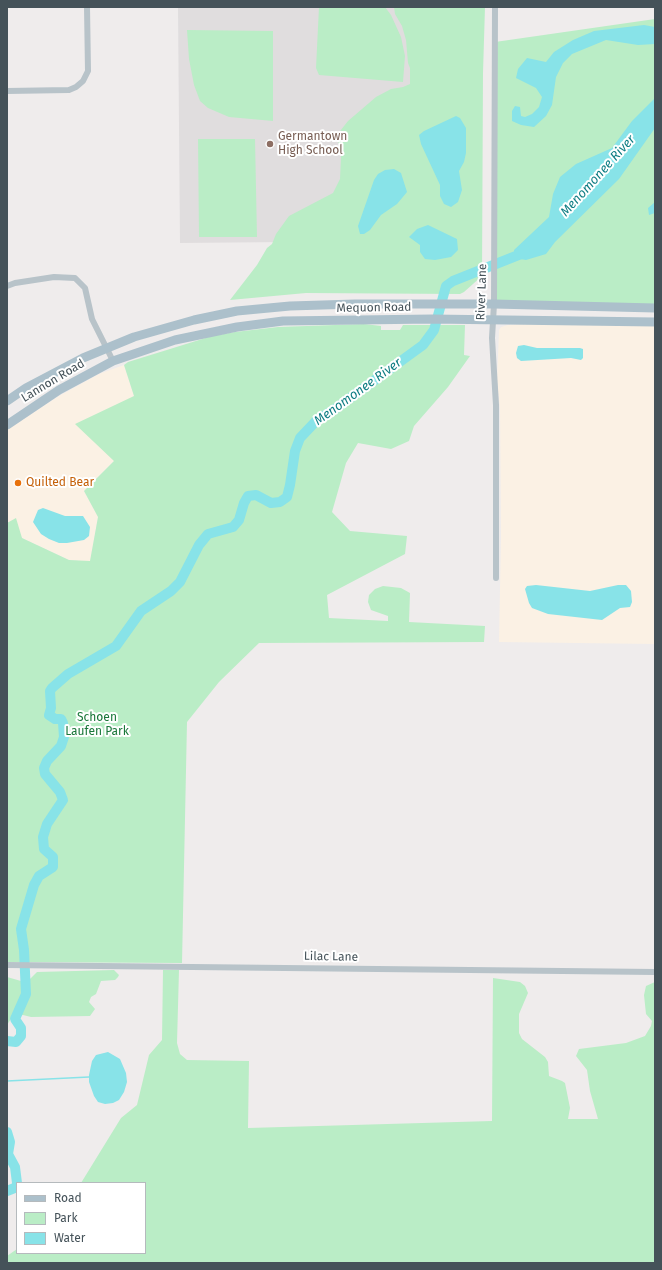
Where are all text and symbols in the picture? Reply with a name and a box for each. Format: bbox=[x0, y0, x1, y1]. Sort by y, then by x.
place label: Germantown High School bbox=[278, 130, 347, 158]
water label: Menomonee River bbox=[557, 132, 639, 220]
marker: Germantown High School bbox=[265, 139, 275, 149]
street label: River Lane bbox=[474, 263, 490, 321]
street label: Mequon Road bbox=[336, 300, 412, 316]
water label: Menomonee River bbox=[311, 355, 405, 429]
street label: Lannon Road bbox=[19, 356, 87, 406]
place label: Quilted Bear bbox=[26, 476, 94, 490]
marker: Quilted Bear bbox=[13, 478, 23, 488]
park label: Schoen Laufen Park bbox=[65, 711, 129, 739]
street label: Lilac Lane bbox=[304, 949, 358, 965]
legend bbox=[16, 1182, 146, 1254]
text: Road bbox=[54, 1191, 82, 1205]
text: Park bbox=[54, 1211, 78, 1225]
text: Water bbox=[54, 1231, 85, 1245]

